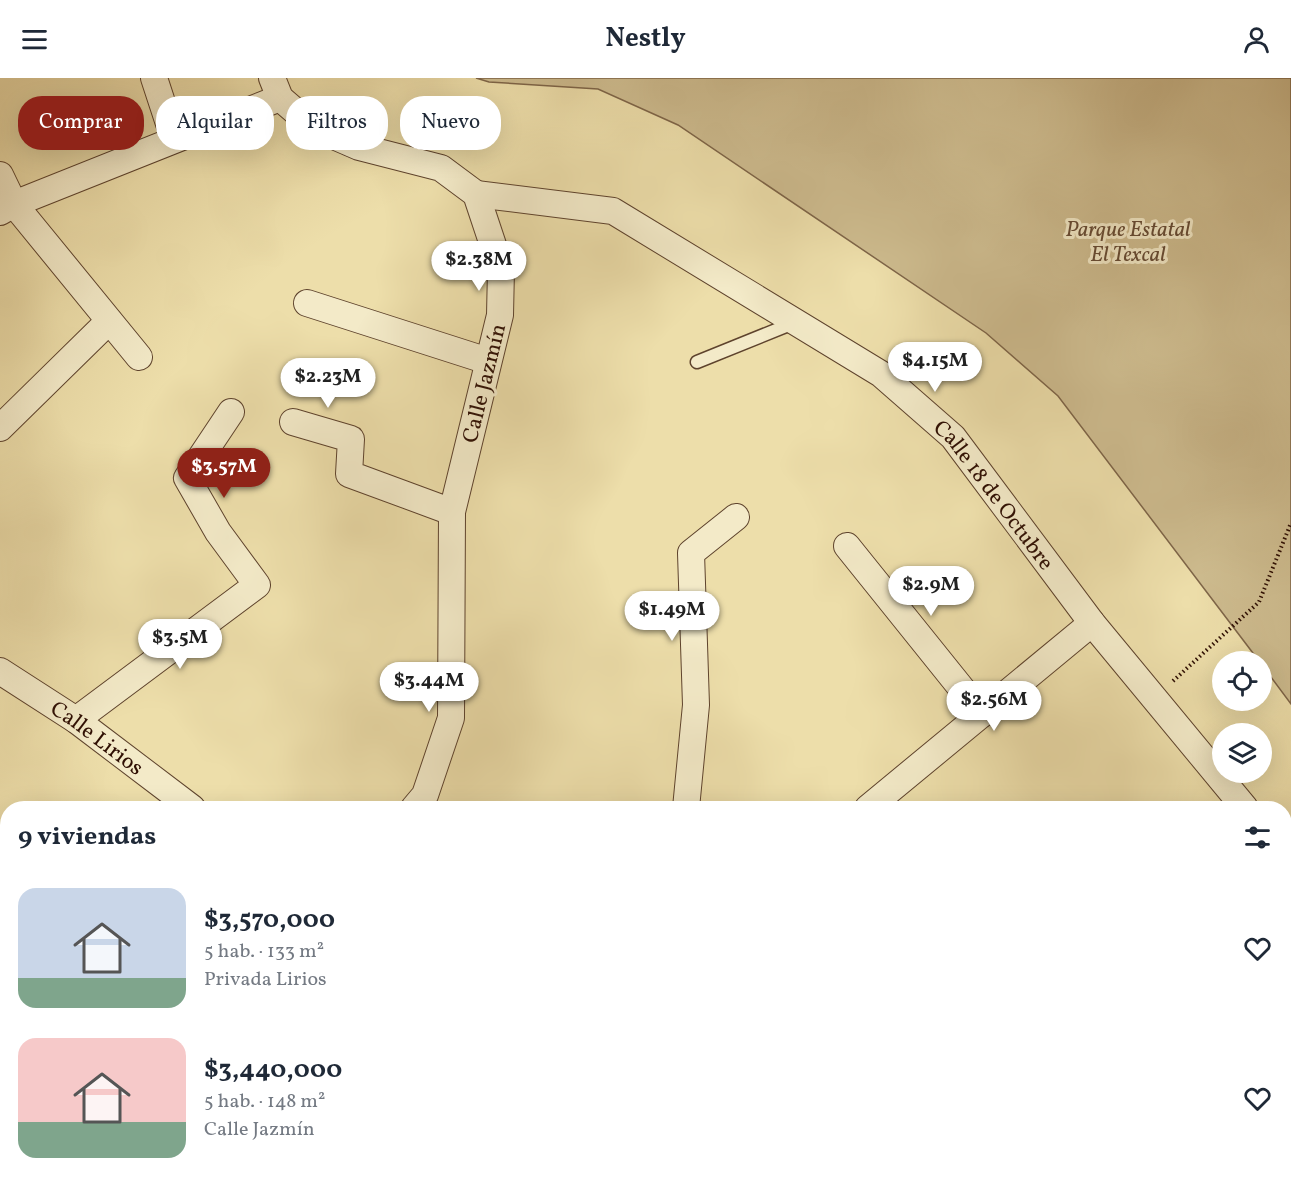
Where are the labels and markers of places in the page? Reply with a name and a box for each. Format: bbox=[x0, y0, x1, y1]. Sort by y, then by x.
pin: $2.38M bbox=[430, 241, 528, 292]
pin: $4.15M bbox=[886, 342, 984, 393]
pin: $2.23M bbox=[279, 358, 377, 409]
pin: $3.57M bbox=[175, 448, 273, 499]
pin: $2.9M bbox=[889, 566, 973, 617]
pin: $1.49M bbox=[623, 591, 721, 642]
pin: $3.5M bbox=[138, 619, 222, 670]
pin: $3.44M bbox=[380, 662, 478, 713]
pin: $2.56M bbox=[945, 681, 1043, 732]

